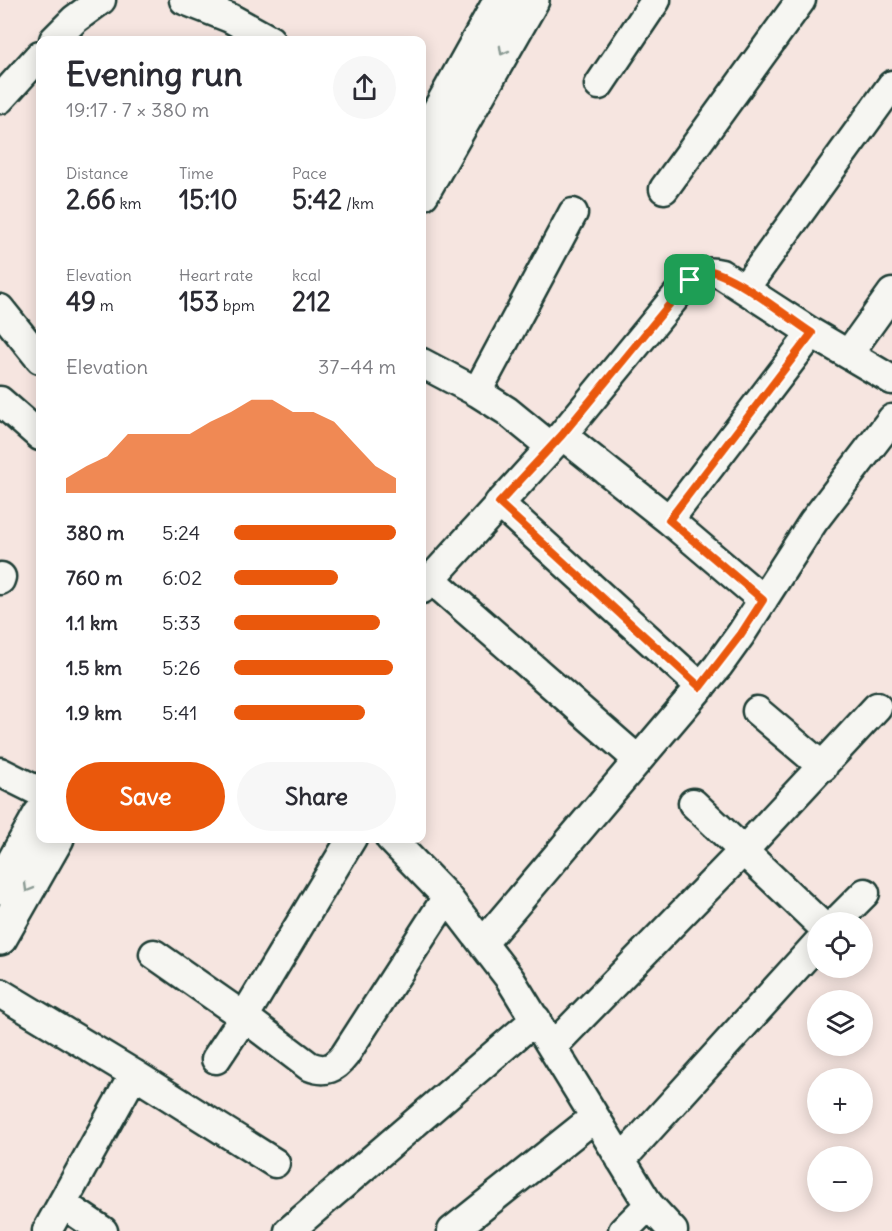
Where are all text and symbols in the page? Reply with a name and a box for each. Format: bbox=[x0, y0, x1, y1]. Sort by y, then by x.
one-way arrow bbox=[499, 45, 510, 55]
text: Evening run bbox=[66, 53, 242, 95]
button: share bbox=[333, 56, 396, 119]
text: 19:17 · 7 × 380 m bbox=[66, 97, 209, 122]
text: Distance bbox=[66, 163, 128, 183]
text: Time bbox=[179, 163, 214, 183]
text: Pace bbox=[292, 163, 327, 183]
text: 2.66 bbox=[66, 183, 116, 216]
text: 15:10 bbox=[179, 183, 238, 216]
text: 5:42 bbox=[292, 183, 342, 216]
text: km bbox=[116, 193, 142, 213]
text: /km bbox=[342, 193, 374, 213]
pin bbox=[664, 254, 715, 305]
icon: arrive bbox=[673, 263, 706, 296]
text: Elevation bbox=[66, 265, 132, 285]
text: Heart rate bbox=[179, 265, 253, 285]
text: kcal bbox=[292, 265, 321, 285]
text: 49 bbox=[66, 285, 96, 318]
text: 153 bbox=[179, 285, 219, 318]
text: 212 bbox=[292, 285, 331, 318]
text: m bbox=[96, 295, 114, 315]
text: bpm bbox=[219, 295, 255, 315]
text: Elevation bbox=[66, 354, 148, 379]
text: 37–44 m bbox=[318, 354, 396, 379]
text: 380 m bbox=[66, 520, 124, 545]
text: 5:24 bbox=[162, 520, 200, 545]
text: 760 m bbox=[66, 565, 123, 590]
text: 6:02 bbox=[162, 565, 202, 590]
text: 1.1 km bbox=[66, 610, 118, 635]
text: 5:33 bbox=[162, 610, 201, 635]
text: 1.5 km bbox=[66, 655, 122, 680]
text: 5:26 bbox=[162, 655, 201, 680]
text: 1.9 km bbox=[66, 700, 122, 725]
text: 5:41 bbox=[162, 700, 197, 725]
button: Save bbox=[66, 762, 225, 831]
button: Share bbox=[237, 762, 396, 831]
one-way arrow bbox=[24, 882, 36, 892]
map controls bbox=[807, 912, 873, 1212]
button: locate bbox=[807, 912, 873, 978]
button: layers bbox=[807, 990, 873, 1056]
button: + bbox=[807, 1068, 873, 1134]
button: − bbox=[807, 1146, 873, 1212]

